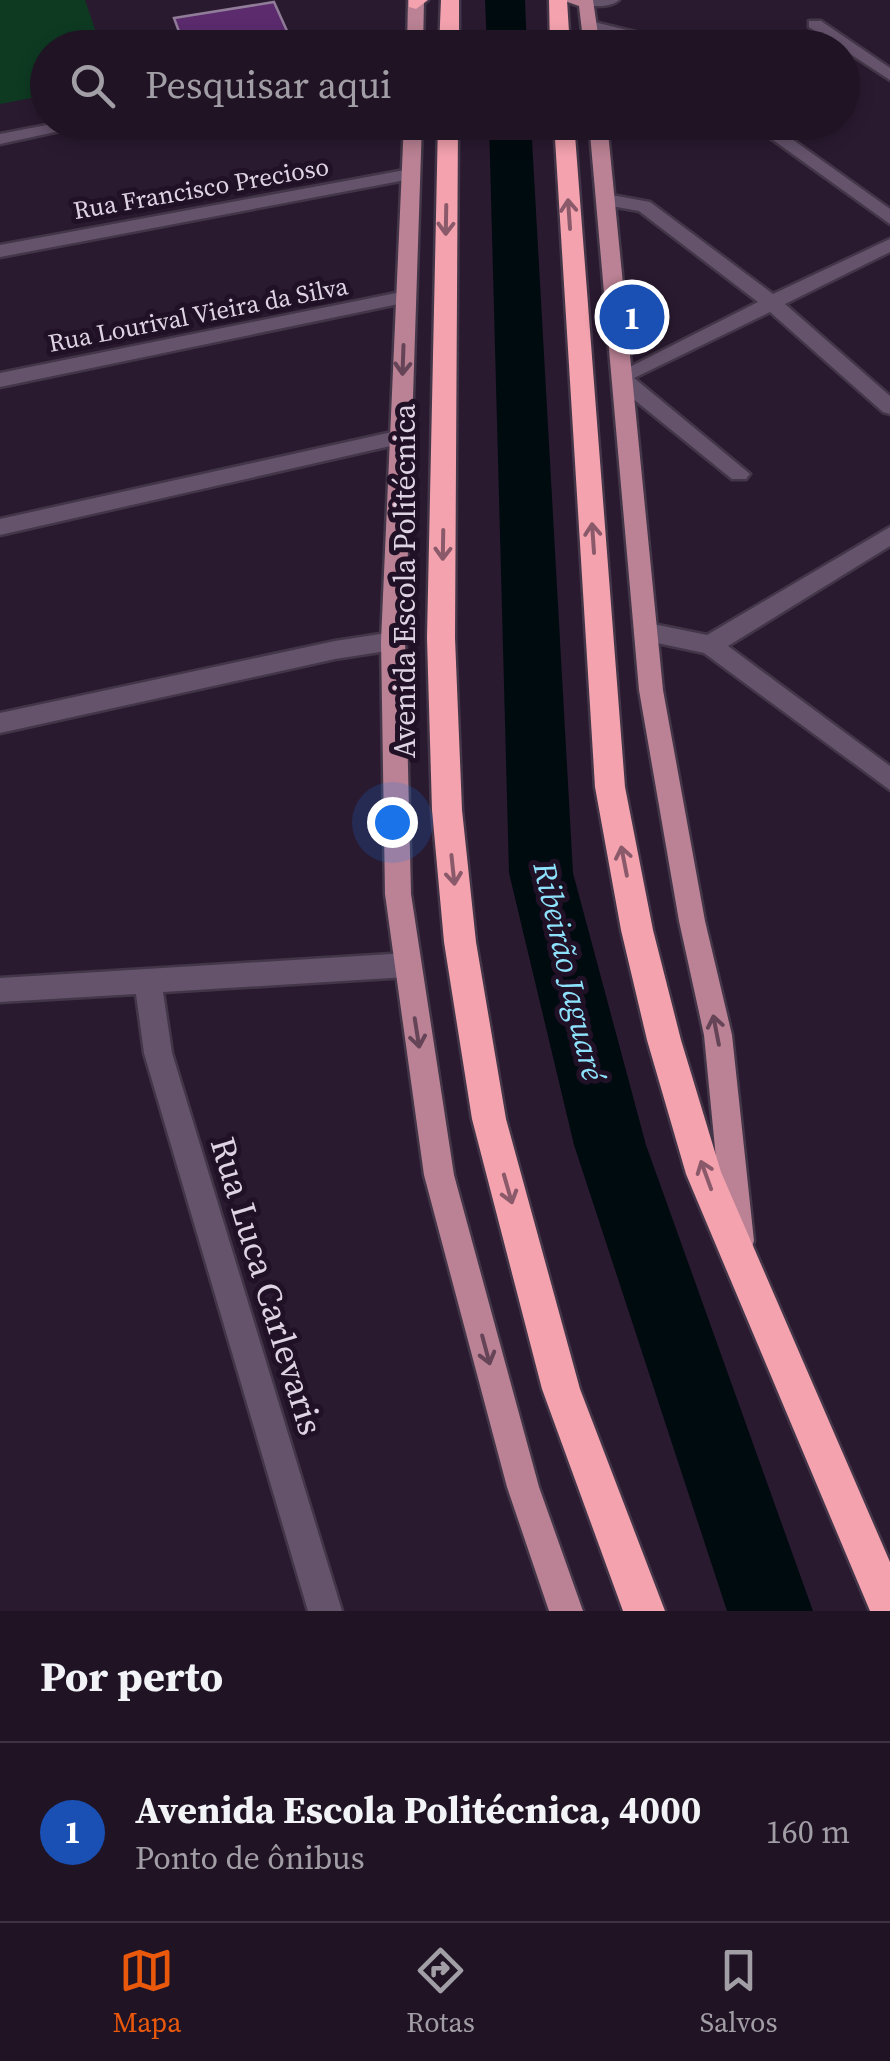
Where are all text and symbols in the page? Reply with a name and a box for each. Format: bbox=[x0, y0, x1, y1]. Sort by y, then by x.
search box bbox=[30, 30, 860, 140]
icon: search bbox=[65, 58, 120, 113]
text: Pesquisar aqui bbox=[145, 59, 392, 111]
street label: Rua Francisco Precioso bbox=[71, 149, 331, 227]
one-way arrow bbox=[559, 198, 578, 230]
one-way arrow bbox=[436, 202, 456, 235]
street label: Rua Lourival Vieira da Silva bbox=[45, 268, 351, 360]
pin: 1 bbox=[600, 280, 664, 354]
one-way arrow bbox=[394, 343, 413, 375]
street label: Avenida Escola Politécnica bbox=[384, 403, 425, 758]
one-way arrow bbox=[583, 522, 602, 554]
one-way arrow bbox=[433, 528, 452, 560]
your location bbox=[367, 797, 418, 848]
one-way arrow bbox=[614, 846, 633, 878]
one-way arrow bbox=[443, 853, 462, 885]
water label: Ribeirão Jaguaré bbox=[522, 857, 616, 1086]
one-way arrow bbox=[706, 1014, 725, 1047]
one-way arrow bbox=[408, 1017, 427, 1049]
street label: Rua Luca Carlevaris bbox=[199, 1131, 335, 1441]
one-way arrow bbox=[695, 1160, 713, 1192]
one-way arrow bbox=[500, 1173, 518, 1204]
one-way arrow bbox=[478, 1334, 497, 1365]
text: Por perto bbox=[40, 1647, 223, 1705]
text: Avenida Escola Politécnica, 4000 bbox=[135, 1784, 701, 1836]
text: 1 bbox=[64, 1810, 81, 1854]
text: 160 m bbox=[766, 1810, 850, 1854]
text: Ponto de ônibus bbox=[135, 1836, 365, 1880]
tab: Mapa bbox=[112, 1943, 181, 2041]
tab: Rotas bbox=[406, 1943, 475, 2041]
tab: Salvos bbox=[700, 1943, 778, 2041]

